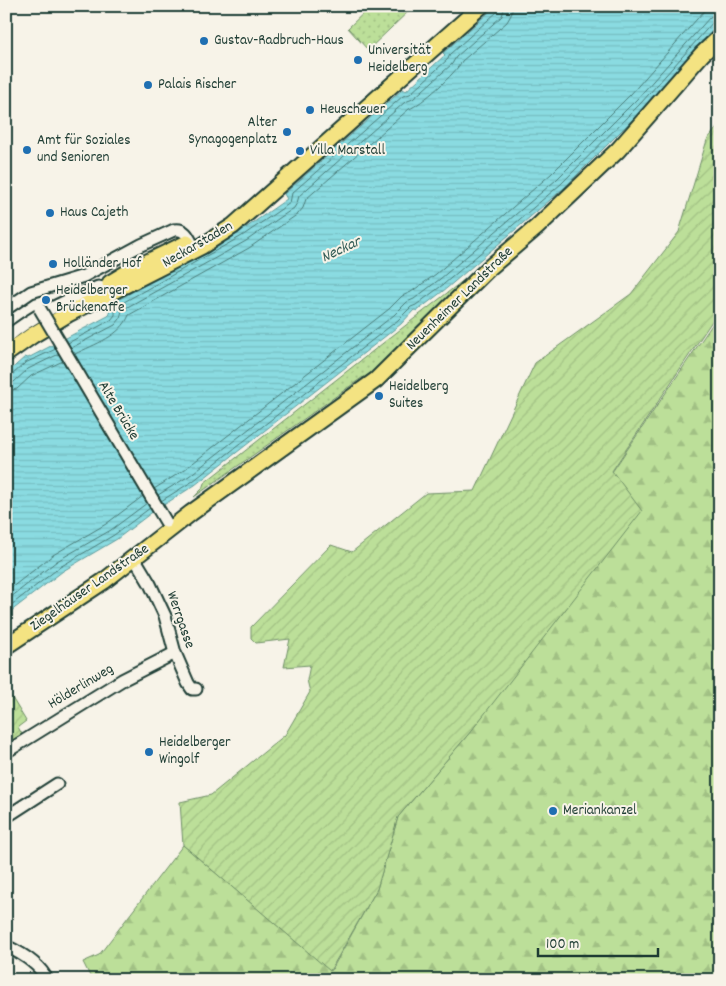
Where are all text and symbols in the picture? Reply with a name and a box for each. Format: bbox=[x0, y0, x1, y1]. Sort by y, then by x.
place label: Gustav-Radbruch-Haus bbox=[214, 30, 344, 52]
marker: Gustav-Radbruch-Haus bbox=[198, 35, 210, 47]
place label: Universität Heidelberg bbox=[368, 40, 431, 79]
marker: Universität Heidelberg bbox=[352, 54, 364, 66]
place label: Palais Rischer bbox=[158, 74, 237, 96]
marker: Palais Rischer bbox=[142, 79, 154, 91]
place label: Heuscheuer bbox=[320, 99, 386, 121]
marker: Heuscheuer bbox=[304, 104, 316, 116]
place label: Alter Synagogenplatz bbox=[188, 112, 277, 151]
marker: Alter Synagogenplatz bbox=[281, 126, 293, 138]
place label: Amt für Soziales und Senioren bbox=[37, 130, 130, 169]
place label: Villa Marstall bbox=[310, 140, 385, 162]
marker: Amt für Soziales und Senioren bbox=[21, 144, 33, 156]
marker: Villa Marstall bbox=[294, 145, 306, 157]
place label: Haus Cajeth bbox=[60, 202, 128, 224]
marker: Haus Cajeth bbox=[44, 207, 56, 219]
street label: Neckarstaden bbox=[159, 216, 237, 274]
water label: Neckar bbox=[317, 230, 366, 269]
street label: Neuenheimer Landstraße bbox=[401, 242, 519, 356]
place label: Holländer Hof bbox=[63, 253, 142, 275]
marker: Holländer Hof bbox=[47, 258, 59, 270]
place label: Heidelberger Brückenaffe bbox=[56, 280, 128, 319]
marker: Heidelberger Brückenaffe bbox=[40, 294, 52, 306]
place label: Heidelberg Suites bbox=[389, 376, 448, 415]
street label: Alte Brücke bbox=[92, 377, 144, 445]
marker: Heidelberg Suites bbox=[373, 390, 385, 402]
street label: Ziegelhäuser Landstraße bbox=[26, 538, 154, 637]
street label: Werrgasse bbox=[160, 588, 200, 652]
street label: Hölderlinweg bbox=[44, 659, 118, 715]
place label: Heidelberger Wingolf bbox=[159, 732, 231, 771]
marker: Heidelberger Wingolf bbox=[143, 746, 155, 758]
place label: Meriankanzel bbox=[563, 800, 637, 822]
marker: Meriankanzel bbox=[547, 805, 559, 817]
scale bar bbox=[538, 926, 658, 958]
text: 100 m bbox=[546, 934, 579, 956]

